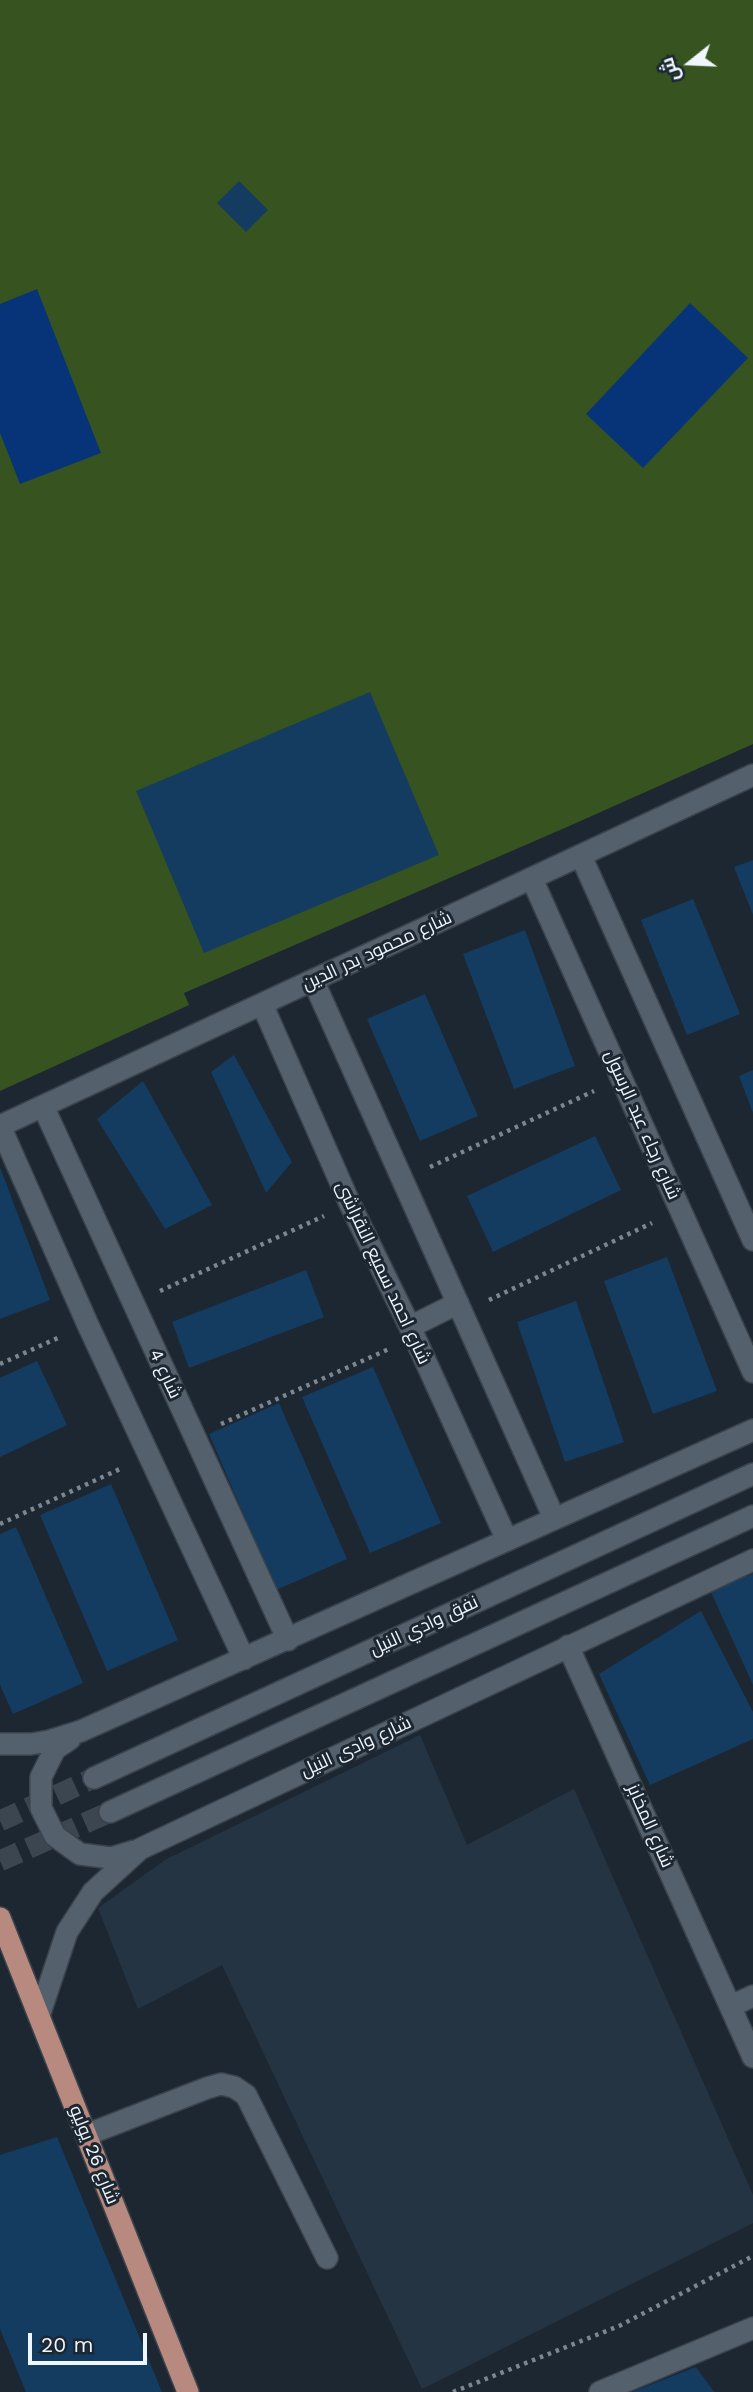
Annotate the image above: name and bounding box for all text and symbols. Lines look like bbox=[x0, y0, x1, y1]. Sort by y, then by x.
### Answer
north arrow bbox=[655, 28, 725, 98]
text: ش bbox=[655, 54, 684, 85]
street label: شارع محمود بدر الدين bbox=[299, 907, 455, 995]
street label: شارع رجاء عبد الرسول bbox=[599, 1047, 685, 1203]
street label: شارع احمد سميع النقراشى bbox=[331, 1178, 435, 1368]
street label: شارع 4 bbox=[144, 1346, 186, 1402]
street label: نفق وادي النيل bbox=[366, 1591, 482, 1661]
street label: شارع وادى النيل bbox=[297, 1712, 415, 1782]
street label: شارع المخابز bbox=[622, 1781, 678, 1871]
street label: شارع 26 يوليو bbox=[64, 2103, 124, 2207]
scale bar bbox=[32, 2318, 150, 2362]
text: 20 m bbox=[41, 2332, 93, 2357]

